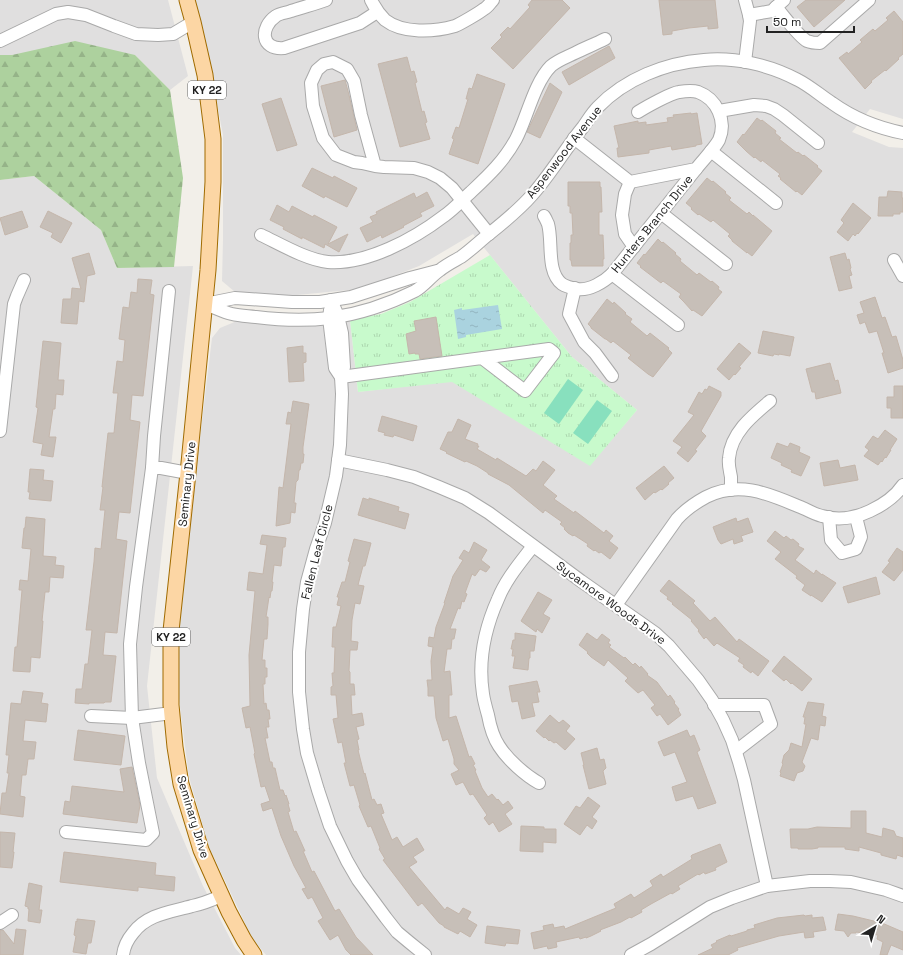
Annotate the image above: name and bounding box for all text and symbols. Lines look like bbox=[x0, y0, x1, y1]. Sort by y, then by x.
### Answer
scale bar bbox=[767, 8, 854, 34]
text: 50 m bbox=[773, 14, 801, 30]
road number: KY 22 bbox=[188, 81, 226, 99]
street label: Aspenwood Avenue bbox=[523, 102, 605, 202]
street label: Hunters Branch Drive bbox=[608, 172, 696, 276]
street label: Seminary Drive bbox=[175, 441, 199, 527]
street label: Fallen Leaf Circle bbox=[297, 503, 337, 601]
street label: Sycamore Woods Drive bbox=[553, 558, 669, 648]
road number: KY 22 bbox=[152, 628, 190, 646]
street label: Seminary Drive bbox=[173, 774, 213, 860]
north arrow bbox=[855, 907, 895, 947]
text: N bbox=[874, 911, 888, 927]

